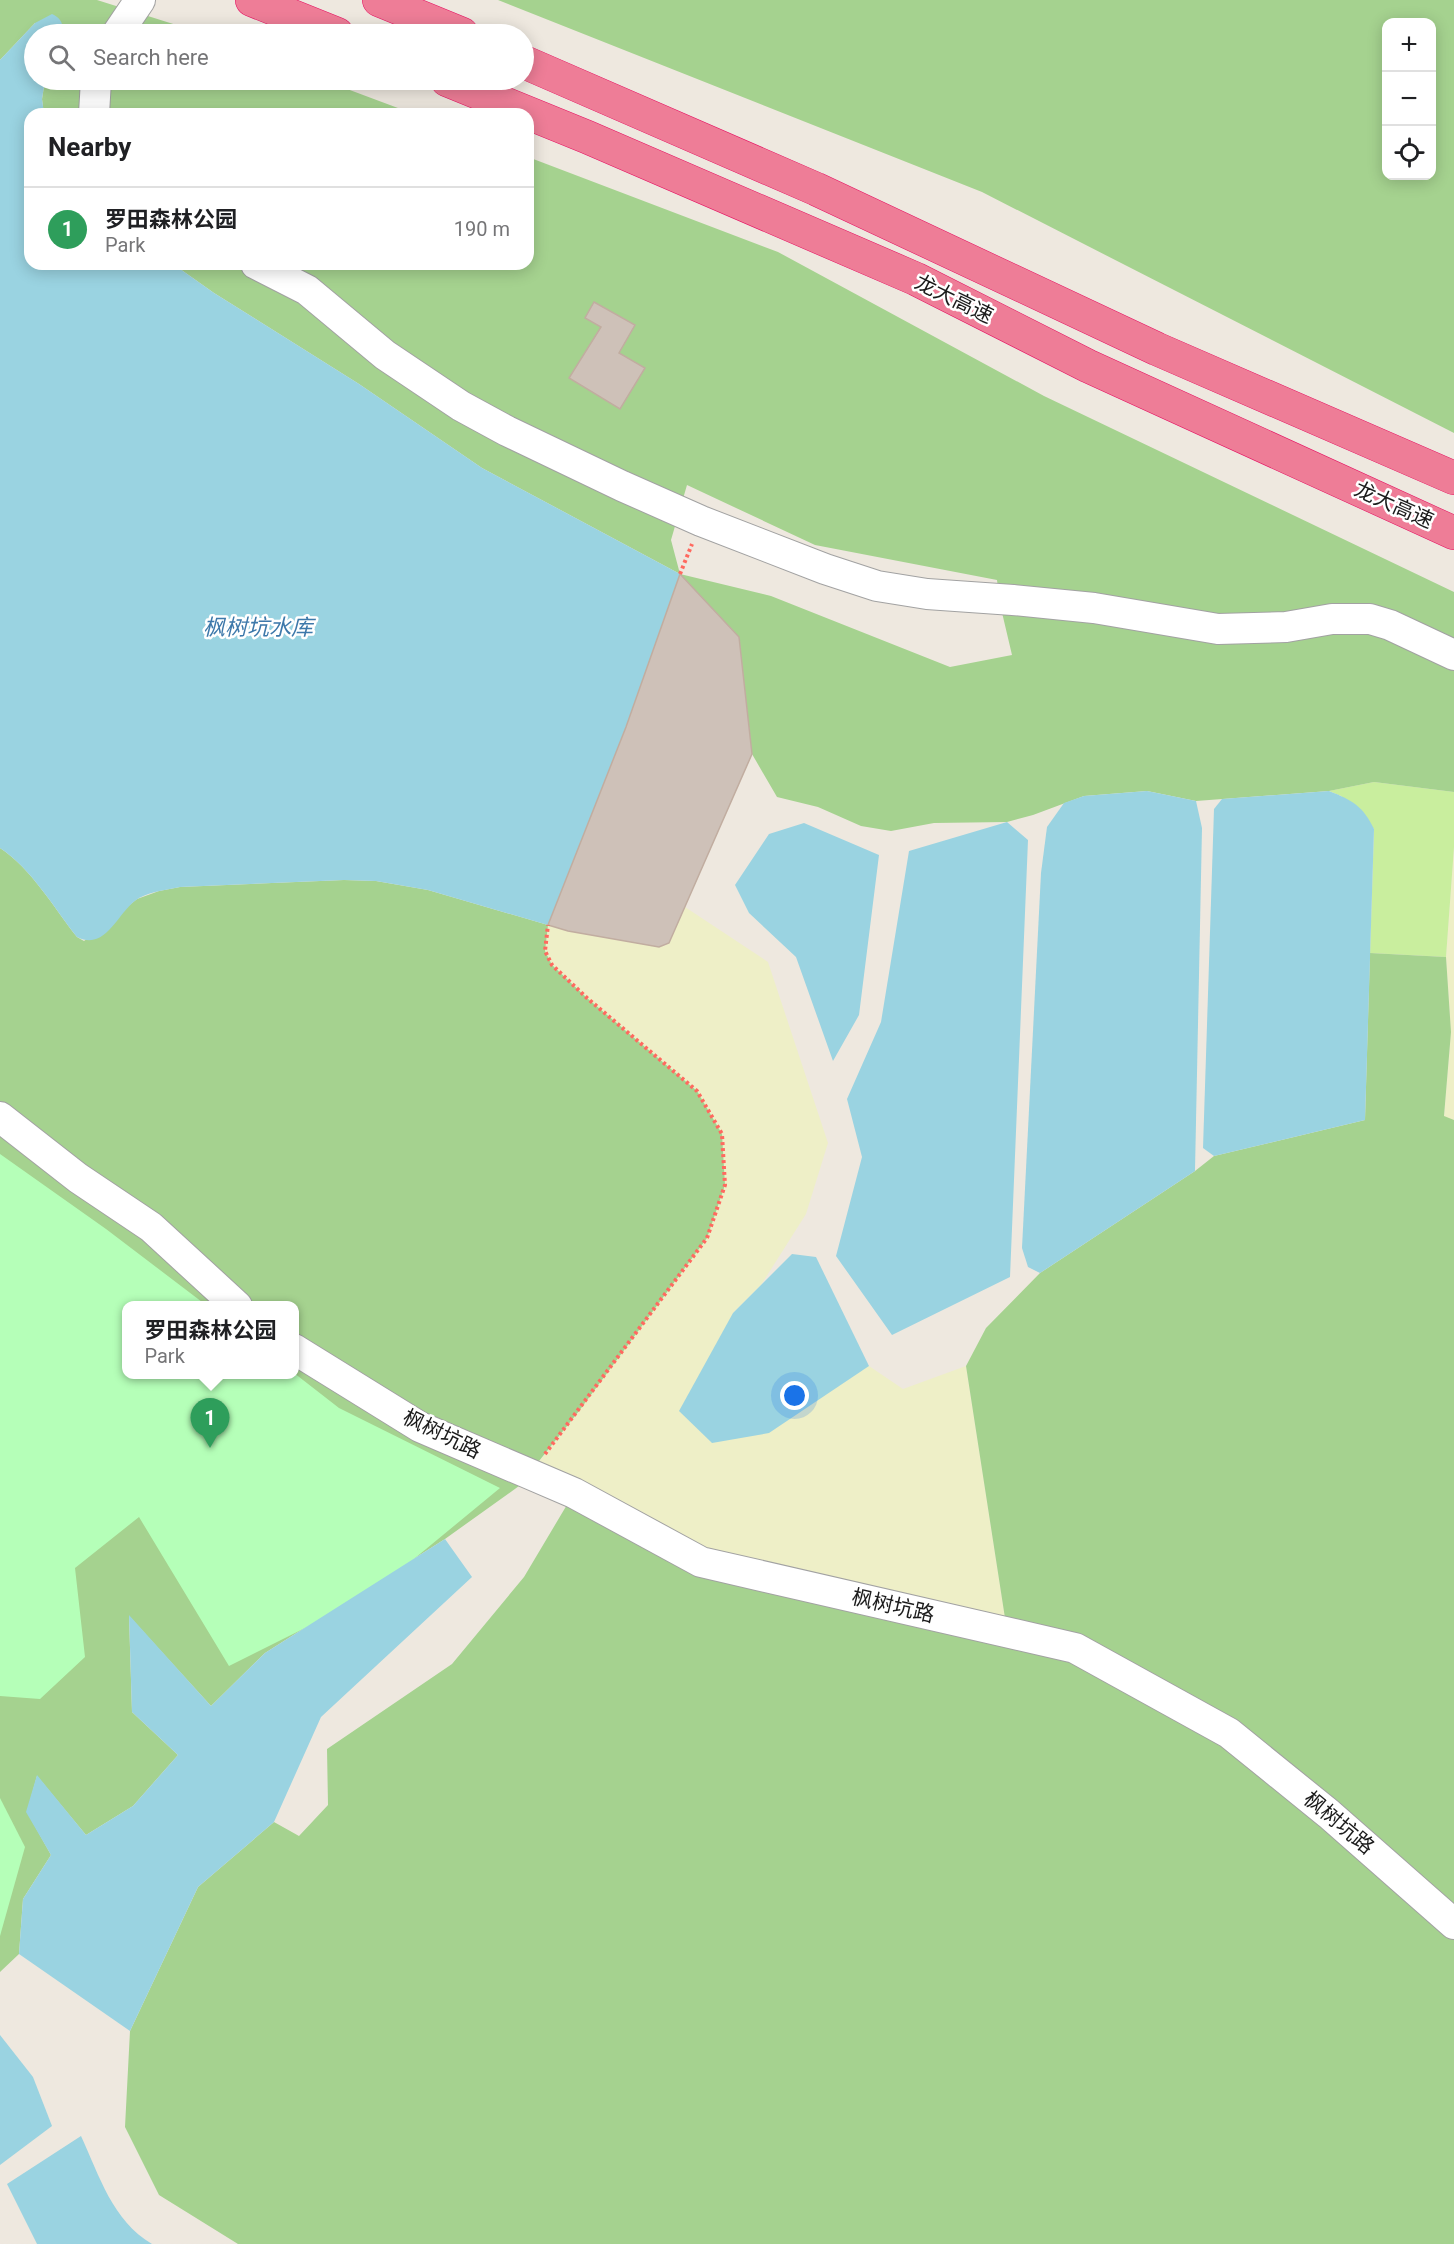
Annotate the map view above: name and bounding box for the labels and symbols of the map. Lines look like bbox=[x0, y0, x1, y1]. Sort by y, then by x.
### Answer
street label: 龙大高速 bbox=[911, 270, 997, 328]
street label: 龙大高速 bbox=[1351, 477, 1437, 533]
water label: 枫树坑水库 bbox=[203, 615, 317, 640]
your location bbox=[780, 1381, 809, 1410]
pin: 1 bbox=[190, 1398, 230, 1448]
street label: 枫树坑路 bbox=[399, 1405, 485, 1463]
street label: 枫树坑路 bbox=[849, 1585, 937, 1627]
street label: 枫树坑路 bbox=[1299, 1787, 1379, 1859]

